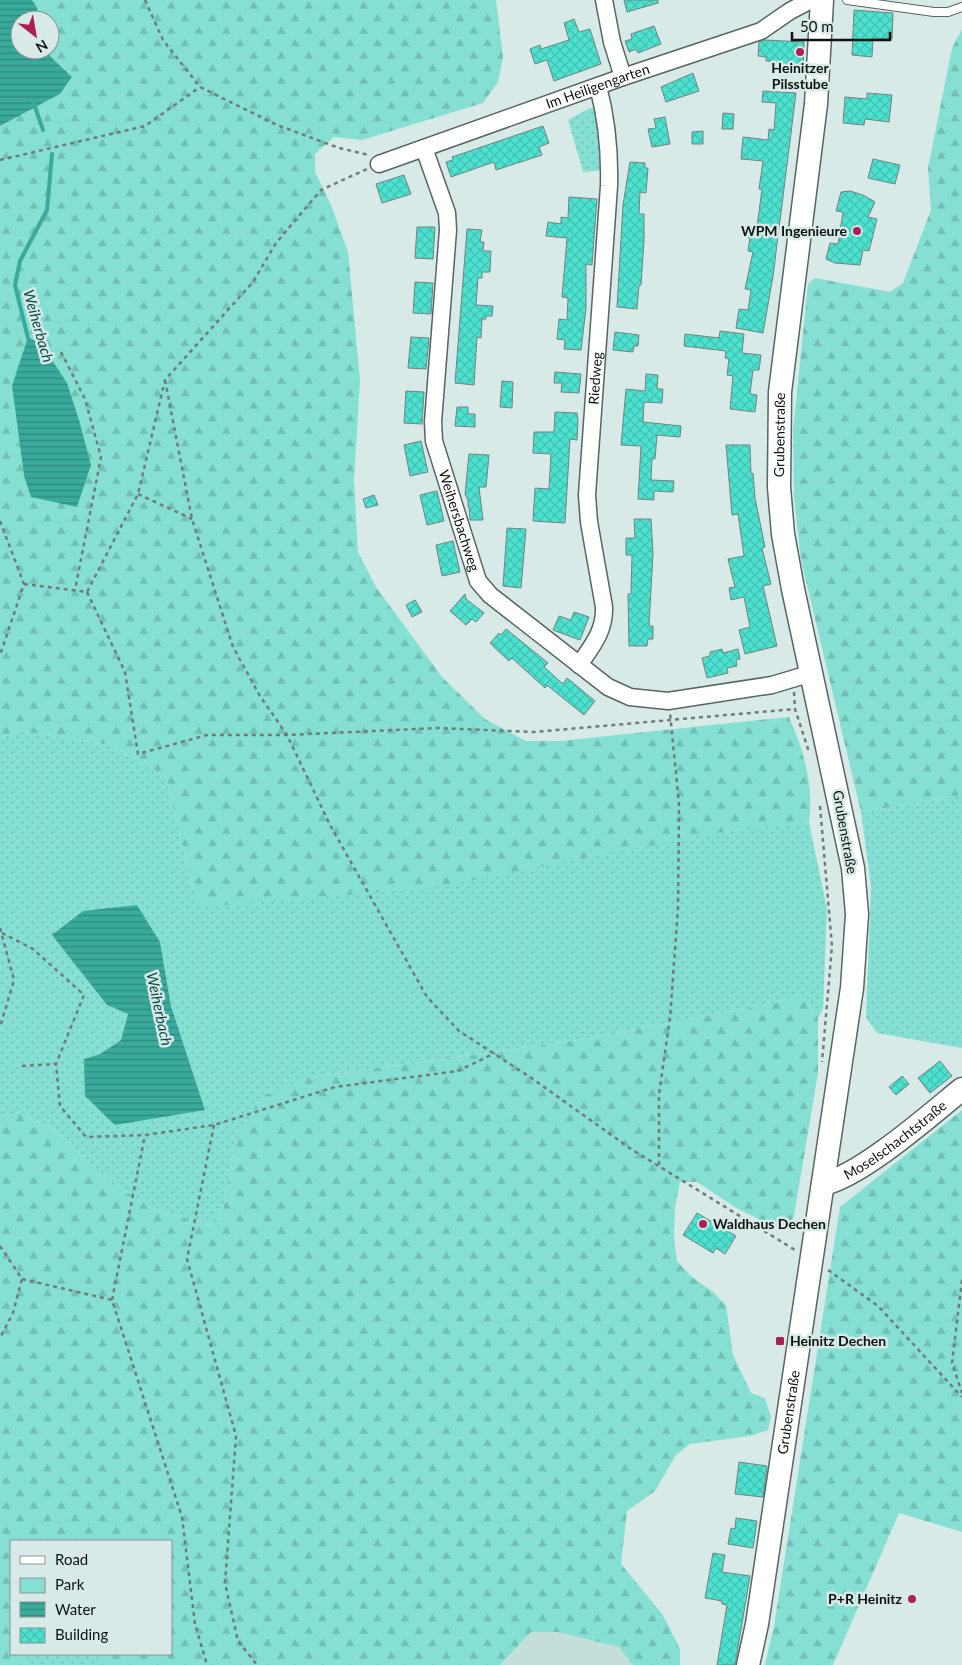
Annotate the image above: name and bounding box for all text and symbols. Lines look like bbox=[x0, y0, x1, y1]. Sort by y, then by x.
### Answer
north arrow bbox=[10, 10, 60, 60]
scale bar bbox=[792, 10, 890, 42]
text: 50 m bbox=[800, 17, 834, 35]
text: N bbox=[33, 37, 51, 57]
marker: Heinitzer Pilsstube bbox=[794, 46, 806, 58]
place label: Heinitzer Pilsstube bbox=[771, 59, 829, 92]
street label: Im Heiligengarten bbox=[543, 60, 652, 112]
place label: WPM Ingenieure bbox=[741, 222, 848, 239]
marker: WPM Ingenieure bbox=[851, 225, 863, 237]
water label: Weiherbach bbox=[20, 287, 58, 364]
street label: Riedweg bbox=[584, 351, 605, 405]
street label: Grubenstraße bbox=[770, 392, 788, 477]
street label: Weihersbachweg bbox=[436, 467, 483, 573]
street label: Grubenstraße bbox=[830, 789, 861, 875]
water label: Weiherbach bbox=[143, 970, 177, 1047]
street label: Moselschachtstraße bbox=[841, 1096, 950, 1183]
place label: Waldhaus Dechen bbox=[713, 1215, 826, 1232]
marker: Waldhaus Dechen bbox=[697, 1218, 709, 1230]
place label: Heinitz Dechen bbox=[790, 1332, 886, 1349]
marker: Heinitz Dechen bbox=[774, 1335, 786, 1347]
street label: Grubenstraße bbox=[773, 1369, 803, 1455]
legend bbox=[10, 1540, 172, 1655]
text: Road bbox=[55, 1550, 88, 1568]
text: Park bbox=[55, 1575, 85, 1593]
place label: P+R Heinitz bbox=[828, 1590, 903, 1607]
marker: P+R Heinitz bbox=[906, 1593, 918, 1605]
text: Water bbox=[55, 1600, 96, 1618]
text: Building bbox=[55, 1625, 108, 1643]

